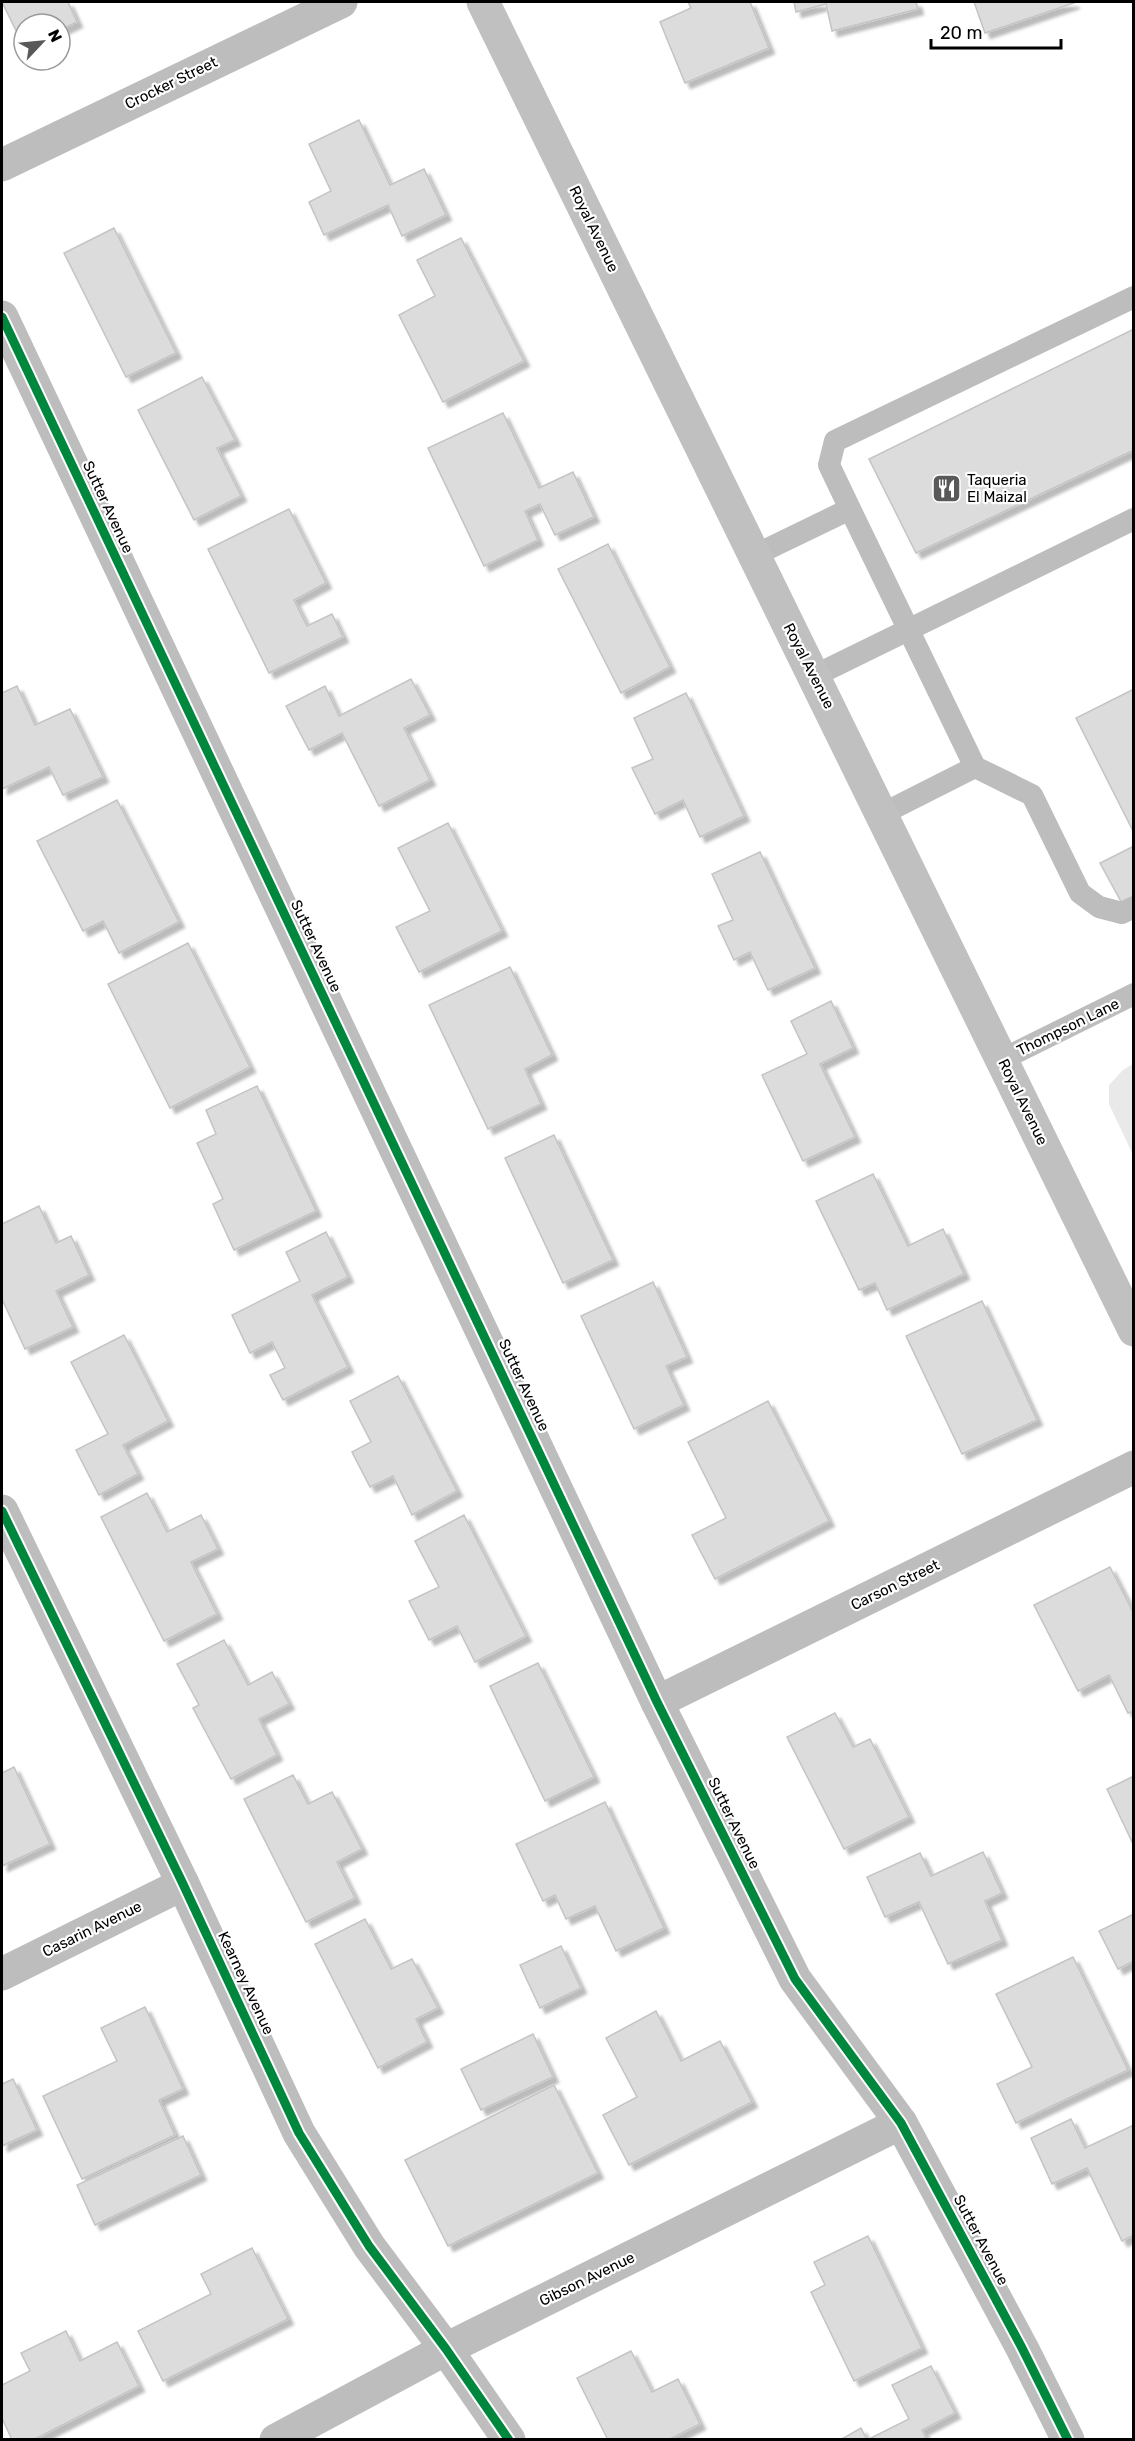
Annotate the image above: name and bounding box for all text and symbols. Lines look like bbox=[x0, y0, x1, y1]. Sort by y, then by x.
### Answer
north arrow bbox=[12, 12, 72, 72]
scale bar bbox=[931, 12, 1062, 50]
text: 20 m bbox=[940, 22, 982, 44]
text: N bbox=[44, 26, 66, 45]
street label: Crocker Street bbox=[122, 53, 220, 113]
street label: Royal Avenue bbox=[565, 183, 623, 275]
street label: Sutter Avenue bbox=[79, 458, 137, 556]
place label: Taqueria El Maizal bbox=[967, 471, 1027, 506]
restaurant icon: Taqueria El Maizal bbox=[930, 473, 962, 505]
street label: Royal Avenue bbox=[780, 620, 838, 712]
street label: Sutter Avenue bbox=[287, 897, 345, 995]
street label: Thompson Lane bbox=[1014, 994, 1122, 1060]
street label: Royal Avenue bbox=[994, 1056, 1052, 1148]
street label: Sutter Avenue bbox=[495, 1336, 553, 1434]
street label: Carson Street bbox=[848, 1556, 942, 1614]
street label: Sutter Avenue bbox=[704, 1774, 764, 1872]
street label: Casarin Avenue bbox=[39, 1897, 145, 1961]
street label: Kearney Avenue bbox=[214, 1929, 278, 2037]
street label: Sutter Avenue bbox=[950, 2192, 1012, 2288]
street label: Gibson Avenue bbox=[536, 2248, 638, 2310]

